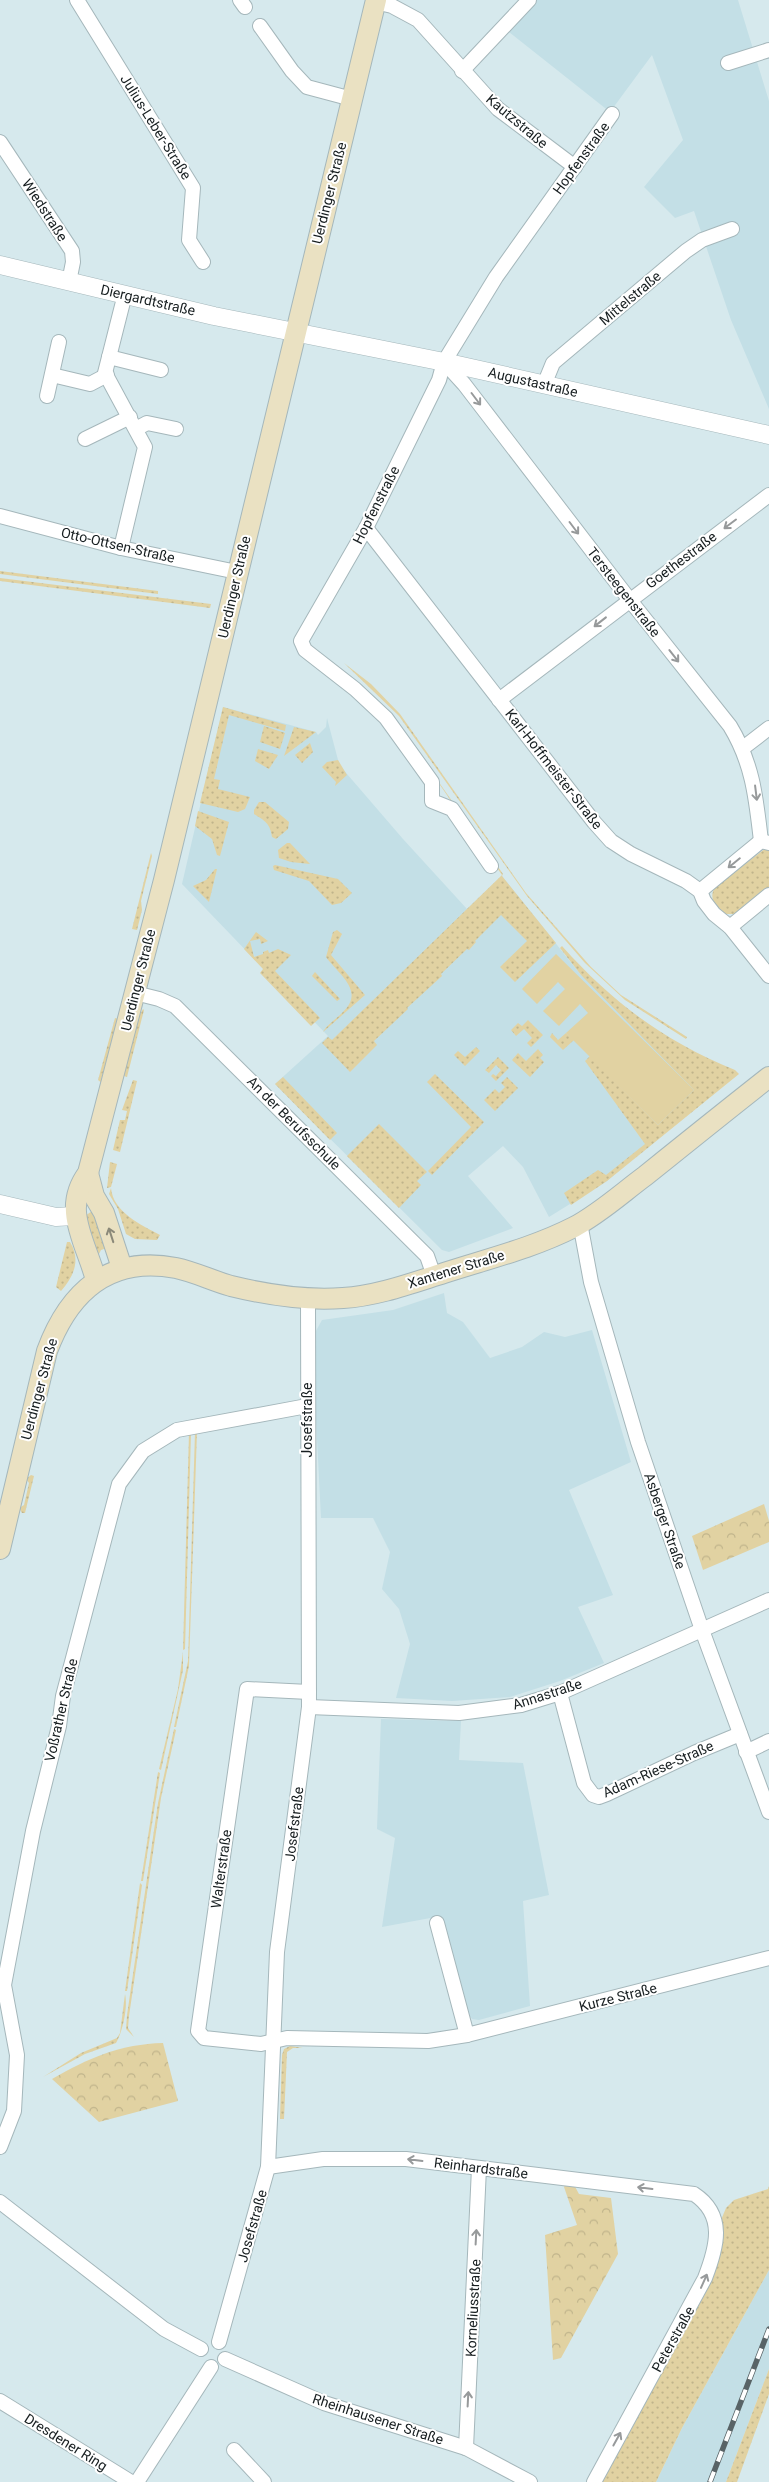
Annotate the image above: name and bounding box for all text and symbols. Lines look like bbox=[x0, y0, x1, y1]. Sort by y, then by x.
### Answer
street label: Julius-Leber-Straße bbox=[117, 72, 195, 182]
street label: Kautzstraße bbox=[483, 91, 551, 151]
street label: Hopfenstraße bbox=[549, 119, 613, 197]
street label: Uerdinger Straße bbox=[309, 140, 349, 246]
street label: Wiedstraße bbox=[19, 176, 71, 244]
street label: Mittelstraße bbox=[596, 268, 664, 328]
street label: Diergardtstraße bbox=[99, 281, 197, 319]
street label: Augustastraße bbox=[487, 364, 579, 400]
one-way arrow bbox=[470, 392, 481, 405]
street label: Hopfenstraße bbox=[349, 463, 403, 547]
one-way arrow bbox=[723, 519, 737, 529]
one-way arrow bbox=[569, 521, 580, 534]
street label: Otto-Ottsen-Straße bbox=[60, 524, 176, 566]
street label: Goethestraße bbox=[643, 528, 719, 592]
street label: Uerdinger Straße bbox=[214, 534, 254, 640]
street label: Tersteegenstraße bbox=[584, 544, 664, 640]
one-way arrow bbox=[593, 617, 607, 627]
one-way arrow bbox=[669, 649, 680, 662]
street label: Karl-Hoffmeister-Straße bbox=[502, 706, 606, 832]
one-way arrow bbox=[751, 785, 761, 801]
one-way arrow bbox=[728, 858, 741, 869]
street label: Uerdinger Straße bbox=[118, 927, 158, 1033]
street label: An der Berufsschule bbox=[244, 1073, 344, 1173]
one-way arrow bbox=[106, 1228, 115, 1243]
street label: Xantener Straße bbox=[406, 1247, 506, 1291]
street label: Uerdinger Straße bbox=[18, 1337, 60, 1441]
street label: Josefstraße bbox=[299, 1383, 315, 1457]
street label: Asberger Straße bbox=[641, 1471, 689, 1571]
street label: Voßrather Straße bbox=[41, 1657, 81, 1763]
street label: Annastraße bbox=[510, 1675, 584, 1713]
street label: Adam-Riese-Straße bbox=[600, 1737, 716, 1801]
street label: Josefstraße bbox=[281, 1786, 307, 1862]
street label: Walterstraße bbox=[208, 1828, 234, 1910]
street label: Kurze Straße bbox=[577, 1980, 659, 2014]
street label: Reinhardstraße bbox=[433, 2154, 529, 2182]
one-way arrow bbox=[407, 2155, 423, 2165]
one-way arrow bbox=[638, 2183, 654, 2193]
street label: Josefstraße bbox=[234, 2188, 270, 2264]
one-way arrow bbox=[471, 2229, 481, 2245]
street label: Korneliusstraße bbox=[462, 2259, 484, 2357]
one-way arrow bbox=[699, 2274, 709, 2289]
street label: Peterstraße bbox=[648, 2303, 698, 2375]
street label: Rheinhausener Straße bbox=[311, 2390, 445, 2448]
one-way arrow bbox=[464, 2391, 473, 2407]
street label: Dresdener Ring bbox=[22, 2410, 110, 2474]
one-way arrow bbox=[612, 2432, 622, 2447]

